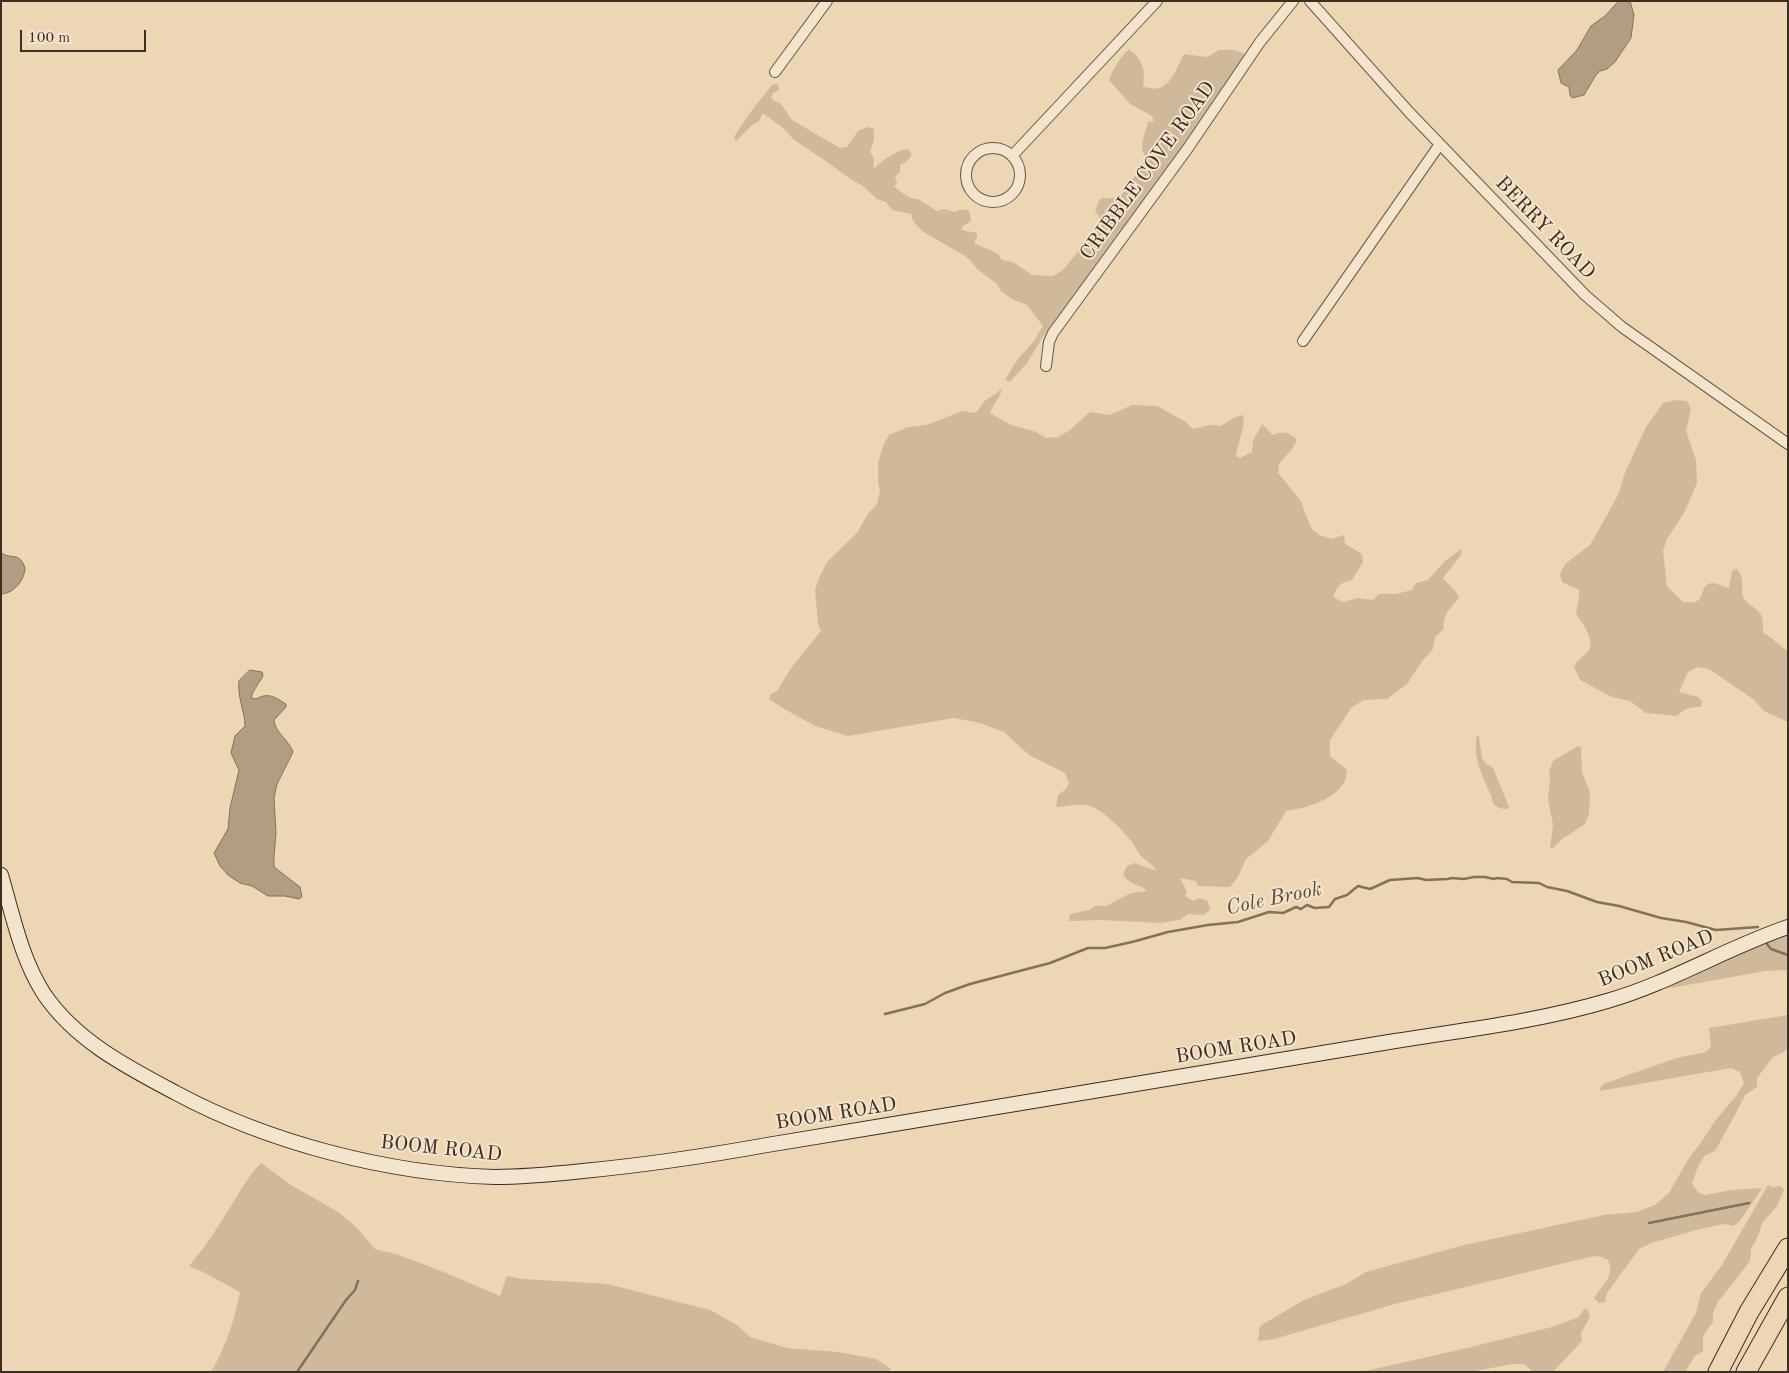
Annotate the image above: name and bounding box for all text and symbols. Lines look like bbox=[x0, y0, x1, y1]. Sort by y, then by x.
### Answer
scale bar bbox=[22, 20, 149, 52]
text: 100 m bbox=[28, 31, 70, 46]
street label: CRIBBLE COVE ROAD bbox=[1075, 77, 1221, 265]
street label: BERRY ROAD bbox=[1490, 172, 1600, 284]
water label: Cole Brook bbox=[1224, 877, 1324, 921]
street label: BOOM ROAD bbox=[1595, 925, 1717, 993]
street label: BOOM ROAD bbox=[1174, 1027, 1298, 1069]
street label: BOOM ROAD bbox=[774, 1093, 898, 1135]
street label: BOOM ROAD bbox=[379, 1131, 503, 1167]

